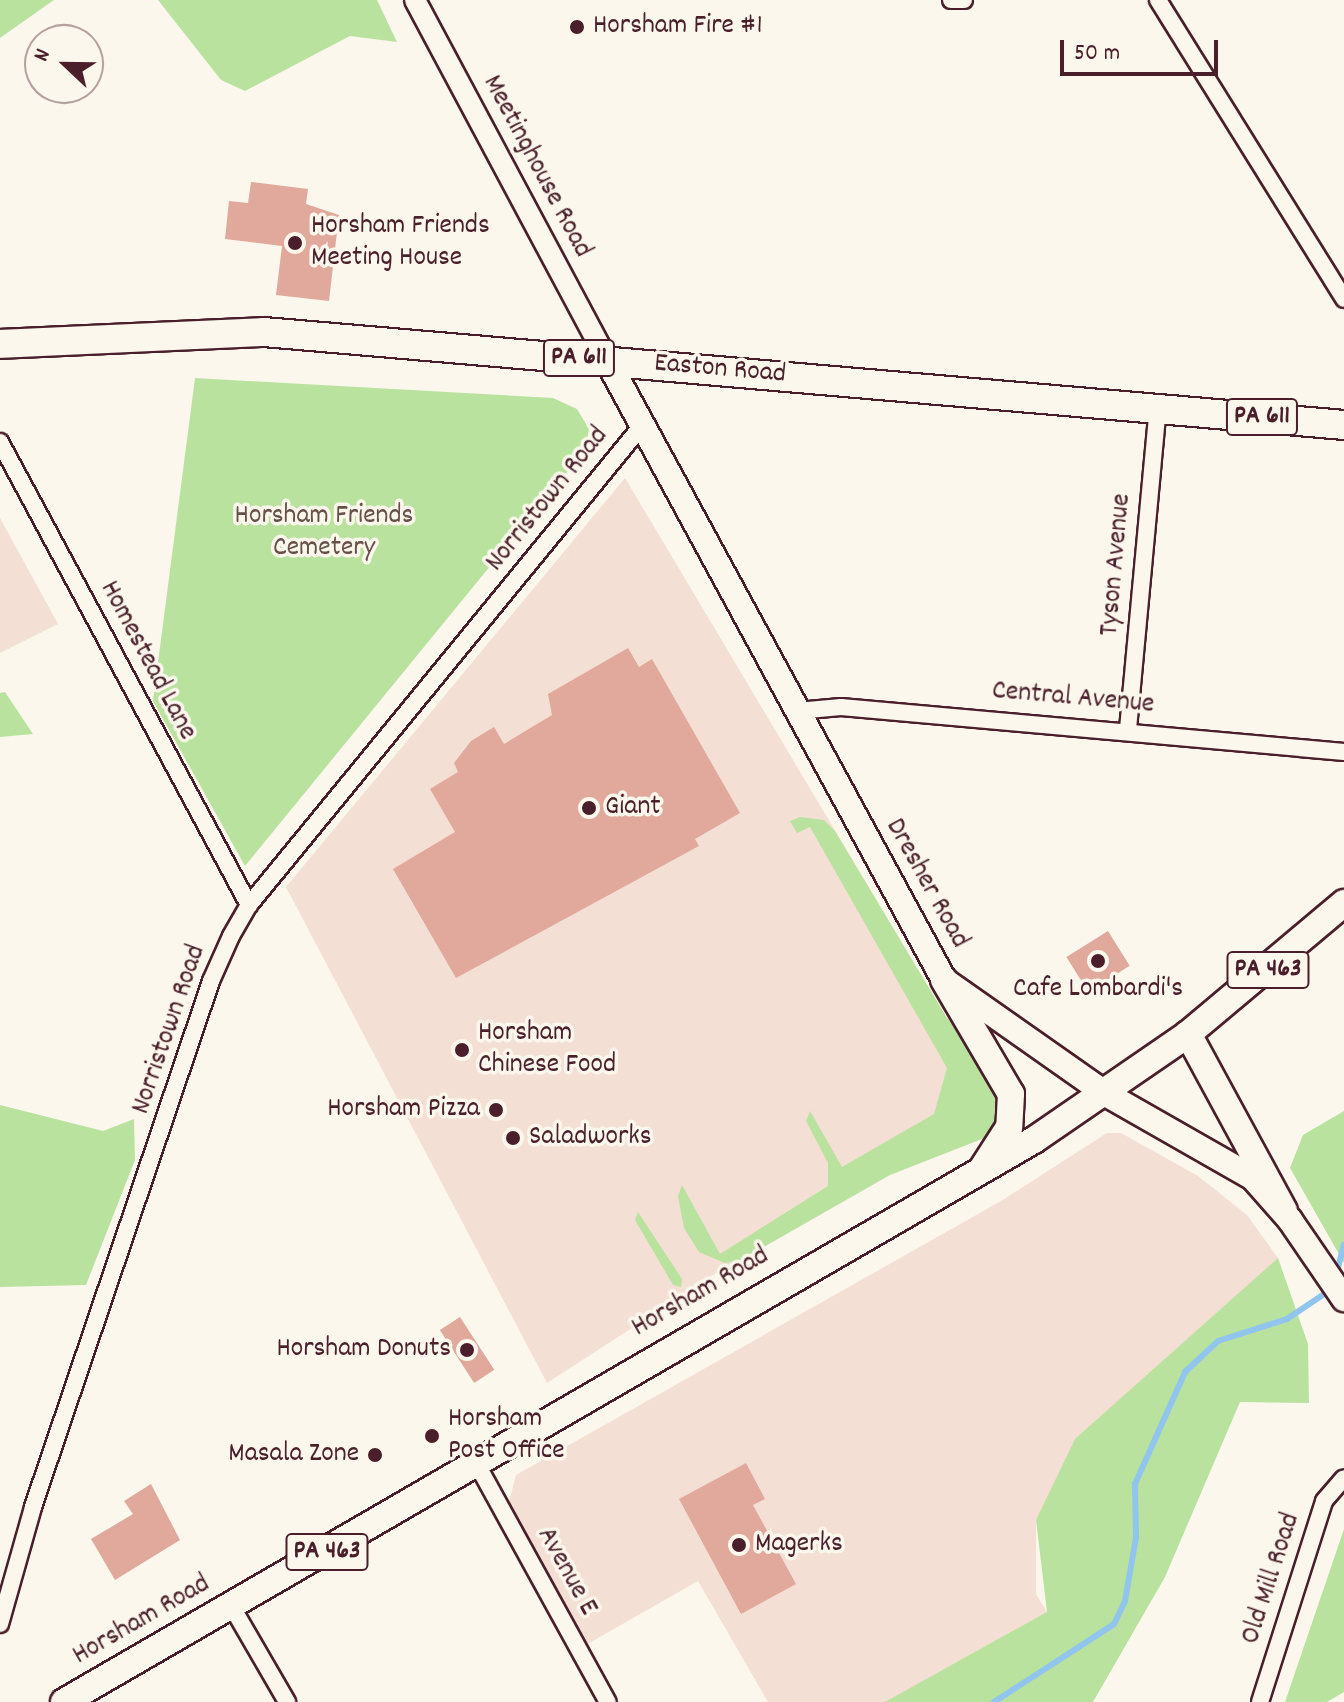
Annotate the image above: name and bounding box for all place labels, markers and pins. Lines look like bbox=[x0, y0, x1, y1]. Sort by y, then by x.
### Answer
place label: Horsham Fire #1 bbox=[593, 10, 763, 44]
marker: Horsham Fire #1 bbox=[568, 18, 586, 36]
place label: Horsham Friends Meeting House bbox=[311, 210, 490, 276]
marker: Horsham Friends Meeting House bbox=[286, 234, 304, 252]
place label: Giant bbox=[605, 791, 661, 825]
marker: Giant bbox=[580, 799, 598, 817]
marker: Cafe Lombardi's bbox=[1089, 952, 1107, 970]
place label: Cafe Lombardi's bbox=[1013, 973, 1183, 1007]
place label: Horsham Chinese Food bbox=[478, 1017, 616, 1083]
marker: Horsham Chinese Food bbox=[453, 1041, 471, 1059]
place label: Horsham Pizza bbox=[327, 1093, 480, 1127]
marker: Horsham Pizza bbox=[487, 1101, 505, 1119]
place label: Saladworks bbox=[529, 1121, 652, 1155]
marker: Saladworks bbox=[504, 1129, 522, 1147]
place label: Horsham Donuts bbox=[276, 1333, 451, 1367]
marker: Horsham Donuts bbox=[458, 1341, 476, 1359]
place label: Horsham Post Office bbox=[448, 1403, 565, 1469]
marker: Horsham Post Office bbox=[423, 1427, 441, 1445]
place label: Masala Zone bbox=[228, 1438, 359, 1472]
marker: Masala Zone bbox=[366, 1446, 384, 1464]
place label: Magerks bbox=[755, 1528, 843, 1562]
marker: Magerks bbox=[730, 1536, 748, 1554]

